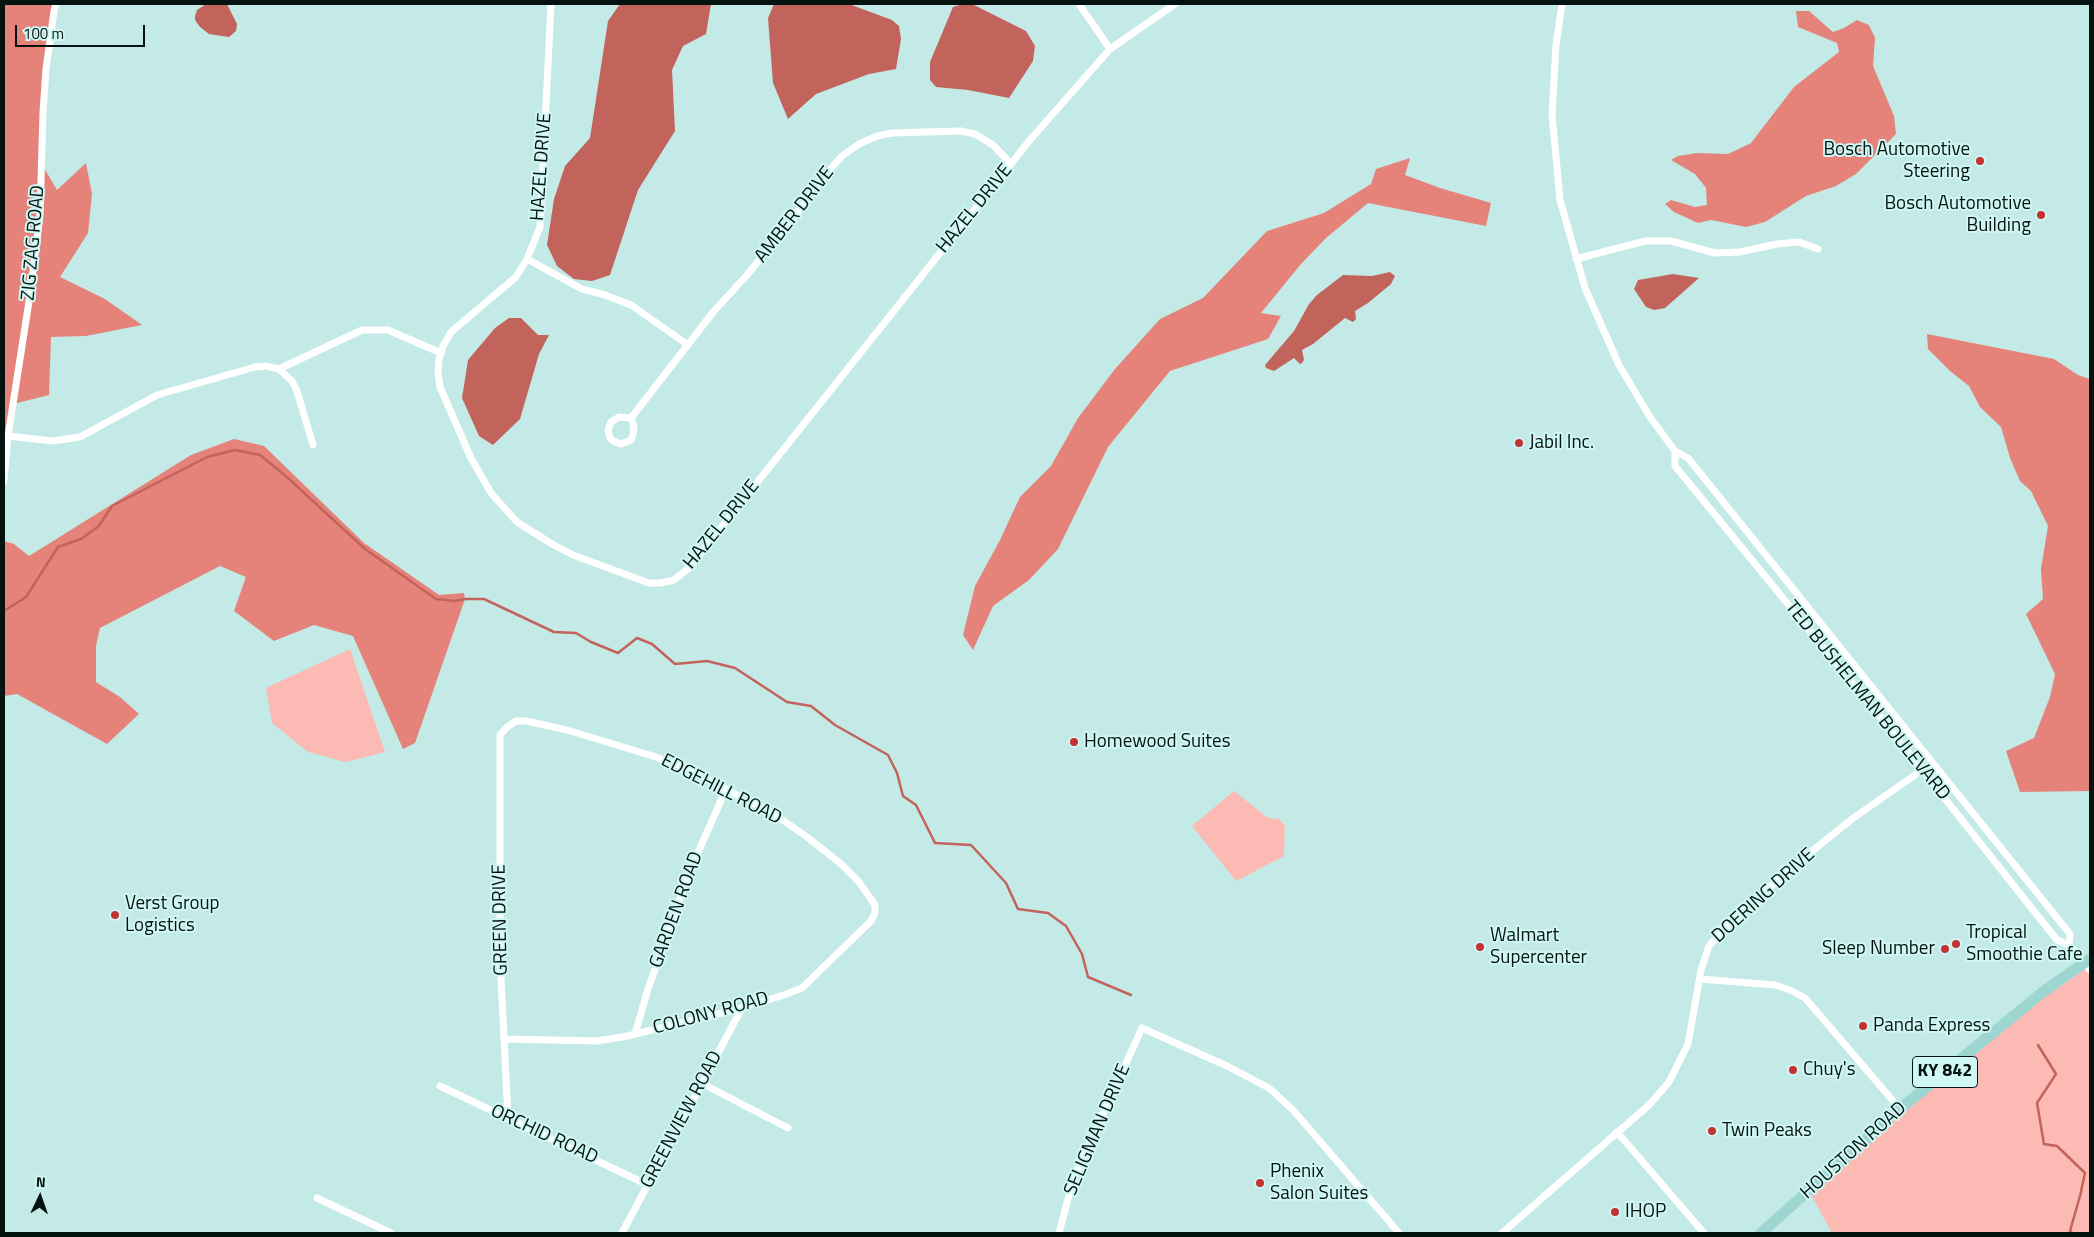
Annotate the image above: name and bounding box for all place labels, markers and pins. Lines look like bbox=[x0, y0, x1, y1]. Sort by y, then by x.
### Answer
place label: Bosch Automotive Steering bbox=[1823, 139, 1970, 183]
marker: Bosch Automotive Steering bbox=[1974, 155, 1986, 167]
place label: Bosch Automotive Building bbox=[1884, 193, 2031, 237]
marker: Bosch Automotive Building bbox=[2035, 209, 2047, 221]
place label: Jabil Inc. bbox=[1529, 432, 1594, 454]
marker: Jabil Inc. bbox=[1513, 437, 1525, 449]
place label: Homewood Suites bbox=[1084, 731, 1230, 753]
marker: Homewood Suites bbox=[1068, 736, 1080, 748]
place label: Verst Group Logistics bbox=[125, 893, 220, 937]
marker: Verst Group Logistics bbox=[109, 909, 121, 921]
place label: Tropical Smoothie Cafe bbox=[1966, 922, 2083, 966]
place label: Walmart Supercenter bbox=[1490, 925, 1587, 969]
place label: Sleep Number bbox=[1822, 938, 1935, 960]
marker: Tropical Smoothie Cafe bbox=[1950, 938, 1962, 950]
marker: Walmart Supercenter bbox=[1474, 941, 1486, 953]
marker: Sleep Number bbox=[1939, 943, 1951, 955]
place label: Panda Express bbox=[1873, 1015, 1990, 1037]
marker: Panda Express bbox=[1857, 1020, 1869, 1032]
place label: Chuy's bbox=[1803, 1059, 1855, 1081]
marker: Chuy's bbox=[1787, 1064, 1799, 1076]
place label: Twin Peaks bbox=[1722, 1120, 1812, 1142]
marker: Twin Peaks bbox=[1706, 1125, 1718, 1137]
place label: Phenix Salon Suites bbox=[1270, 1161, 1368, 1205]
marker: Phenix Salon Suites bbox=[1254, 1177, 1266, 1189]
place label: IHOP bbox=[1625, 1201, 1666, 1223]
marker: IHOP bbox=[1609, 1206, 1621, 1218]

